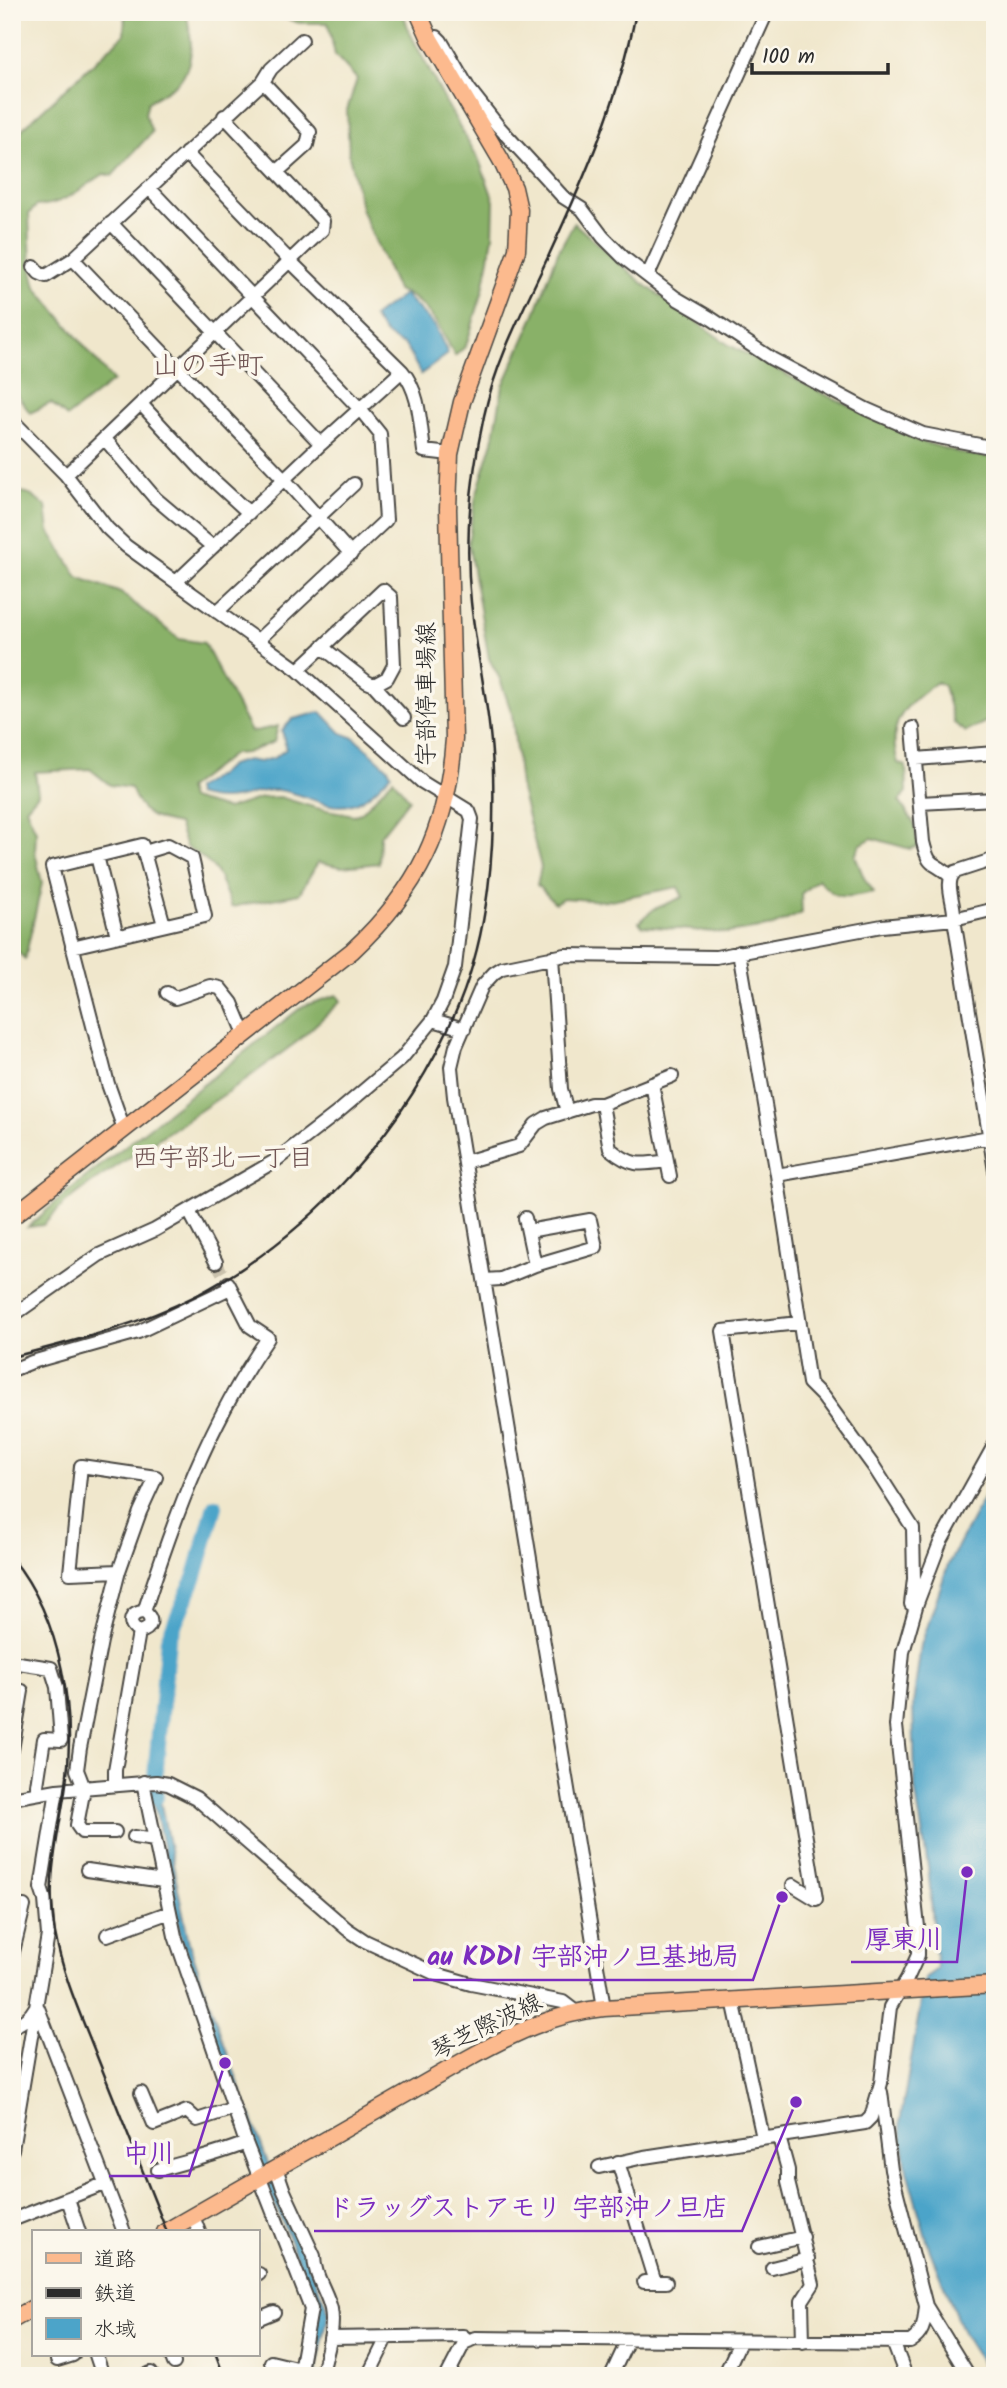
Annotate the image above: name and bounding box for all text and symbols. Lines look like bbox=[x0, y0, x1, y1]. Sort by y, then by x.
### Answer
scale bar bbox=[752, 32, 888, 76]
text: 100 m bbox=[762, 41, 815, 74]
district label: 山の手町 bbox=[152, 344, 264, 389]
street label: 宇部停車場線 bbox=[408, 622, 447, 766]
district label: 西宇部北一丁目 bbox=[132, 1138, 314, 1180]
callout: 厚東川 bbox=[851, 1915, 957, 1962]
text: 厚東川 bbox=[865, 1920, 943, 1962]
callout: au KDDI 宇部沖ノ旦基地局 bbox=[413, 1933, 753, 1980]
text: au KDDI 宇部沖ノ旦基地局 bbox=[427, 1937, 739, 1979]
street label: 琴芝際波線 bbox=[425, 1983, 549, 2071]
callout: 中川 bbox=[109, 2129, 189, 2176]
text: 中川 bbox=[123, 2134, 175, 2176]
callout: ドラッグストアモリ 宇部沖ノ旦店 bbox=[314, 2184, 742, 2231]
text: ドラッグストアモリ 宇部沖ノ旦店 bbox=[328, 2188, 728, 2230]
legend bbox=[32, 2230, 259, 2356]
text: 道路 bbox=[94, 2244, 136, 2277]
text: 鉄道 bbox=[94, 2278, 136, 2311]
text: 水域 bbox=[94, 2314, 136, 2347]

